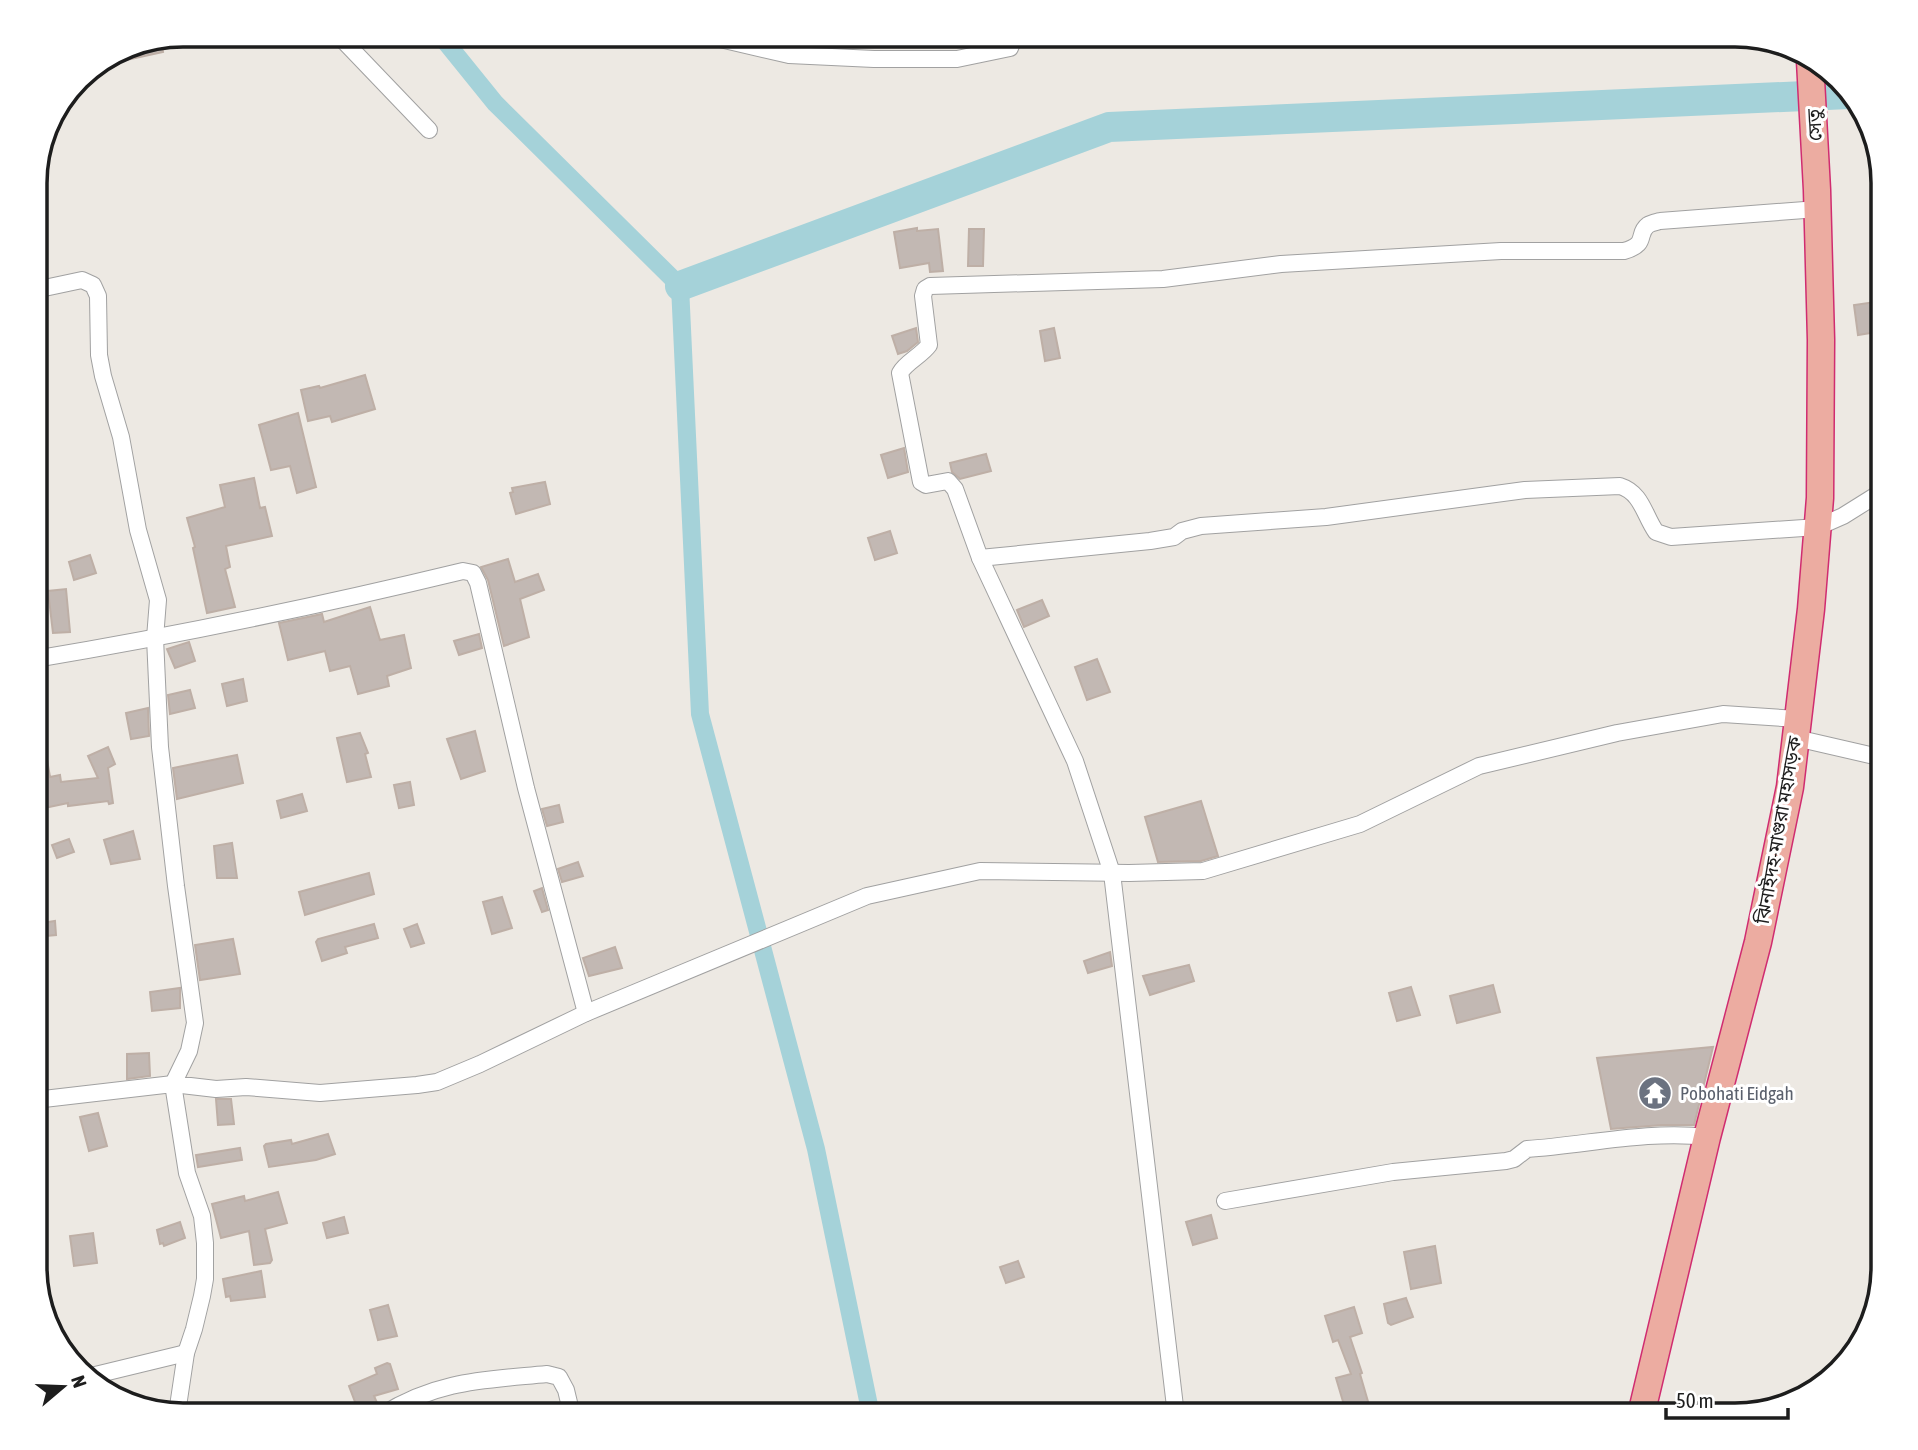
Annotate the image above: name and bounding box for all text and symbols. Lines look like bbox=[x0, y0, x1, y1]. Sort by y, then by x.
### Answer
street label: সেতু bbox=[1802, 108, 1827, 142]
street label: ঝিনাইদহ-মাগুরা মহাসড়ক bbox=[1751, 734, 1805, 926]
temple icon: Pobohati Eidgah bbox=[1636, 1074, 1674, 1112]
place label: Pobohati Eidgah bbox=[1680, 1082, 1794, 1104]
north arrow bbox=[28, 1352, 98, 1422]
text: N bbox=[67, 1373, 91, 1390]
scale bar bbox=[1666, 1376, 1788, 1420]
text: 50 m bbox=[1676, 1388, 1714, 1412]

